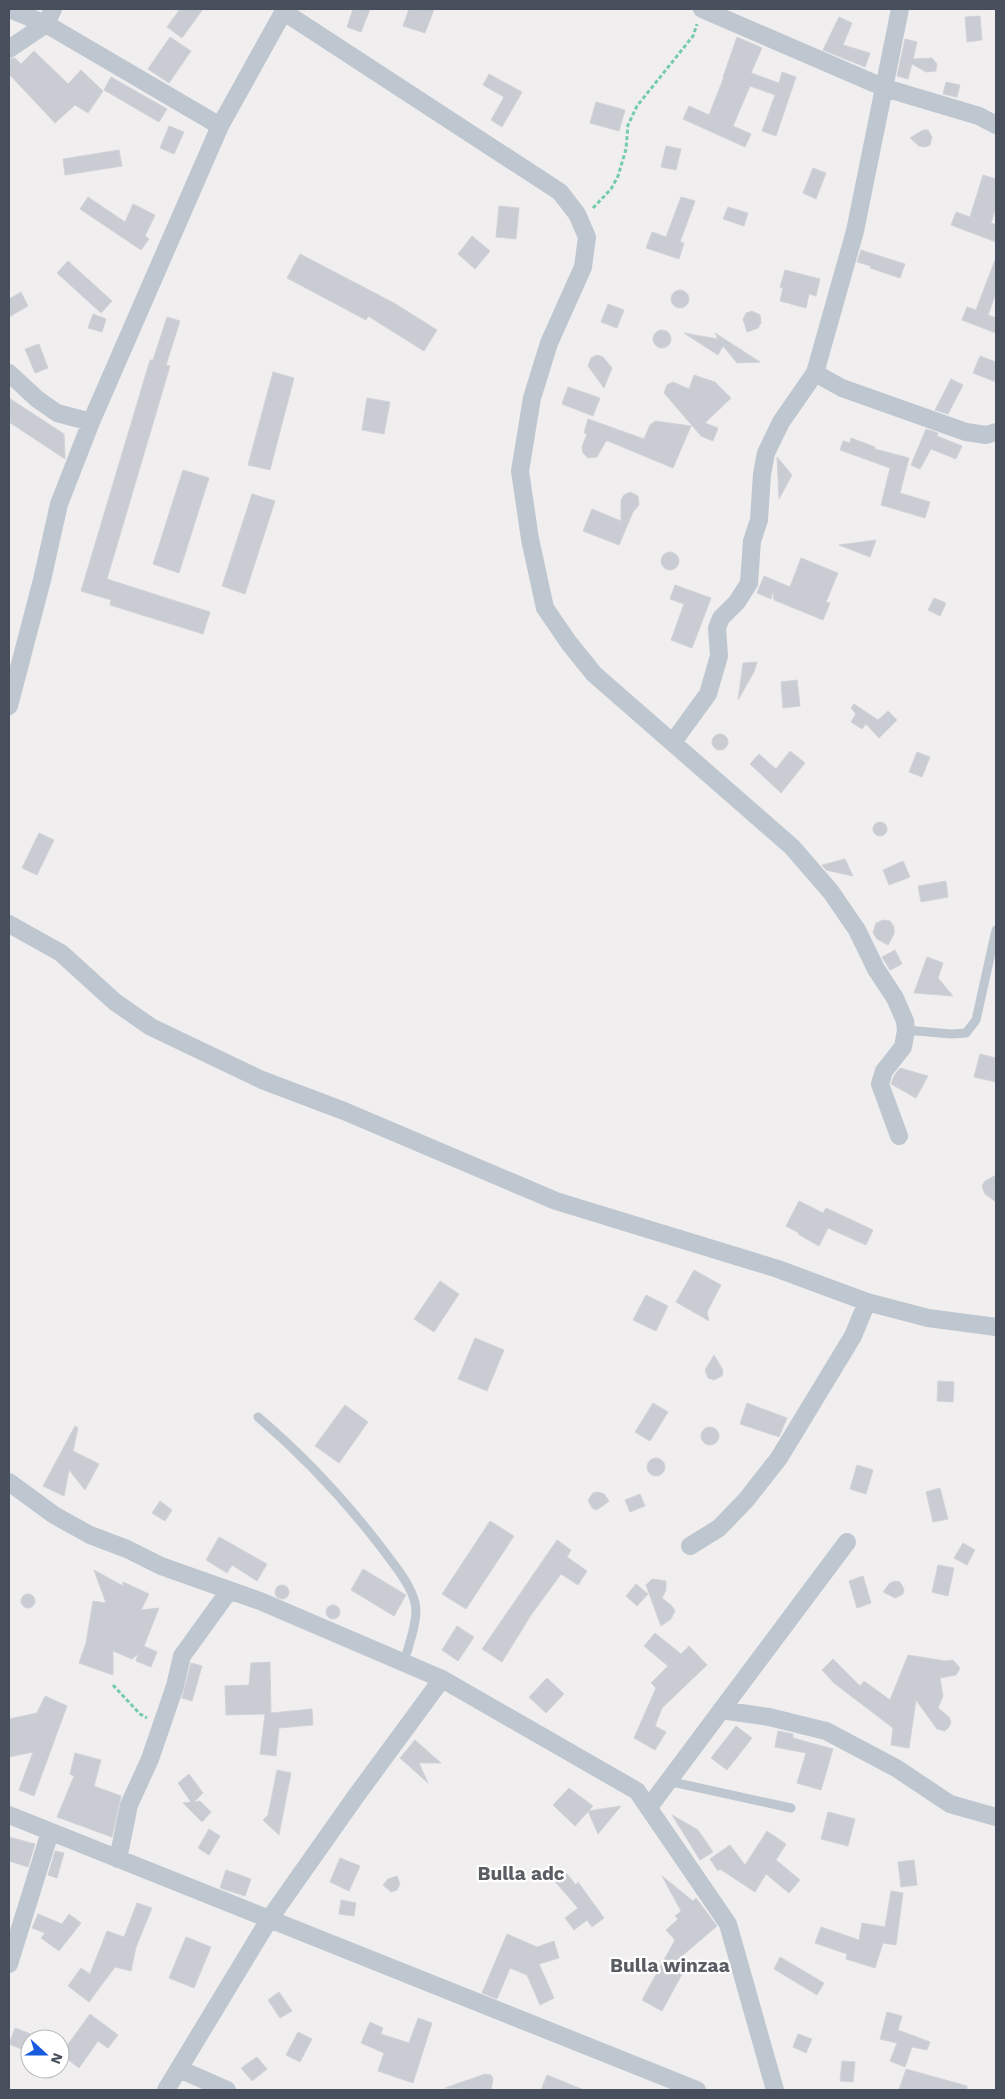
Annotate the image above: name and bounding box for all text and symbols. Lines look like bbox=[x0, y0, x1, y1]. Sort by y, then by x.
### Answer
district label: Bulla adc bbox=[477, 1862, 565, 1885]
district label: Bulla winzaa bbox=[610, 1954, 730, 1977]
north arrow bbox=[20, 2029, 70, 2079]
text: N bbox=[48, 2051, 66, 2066]

